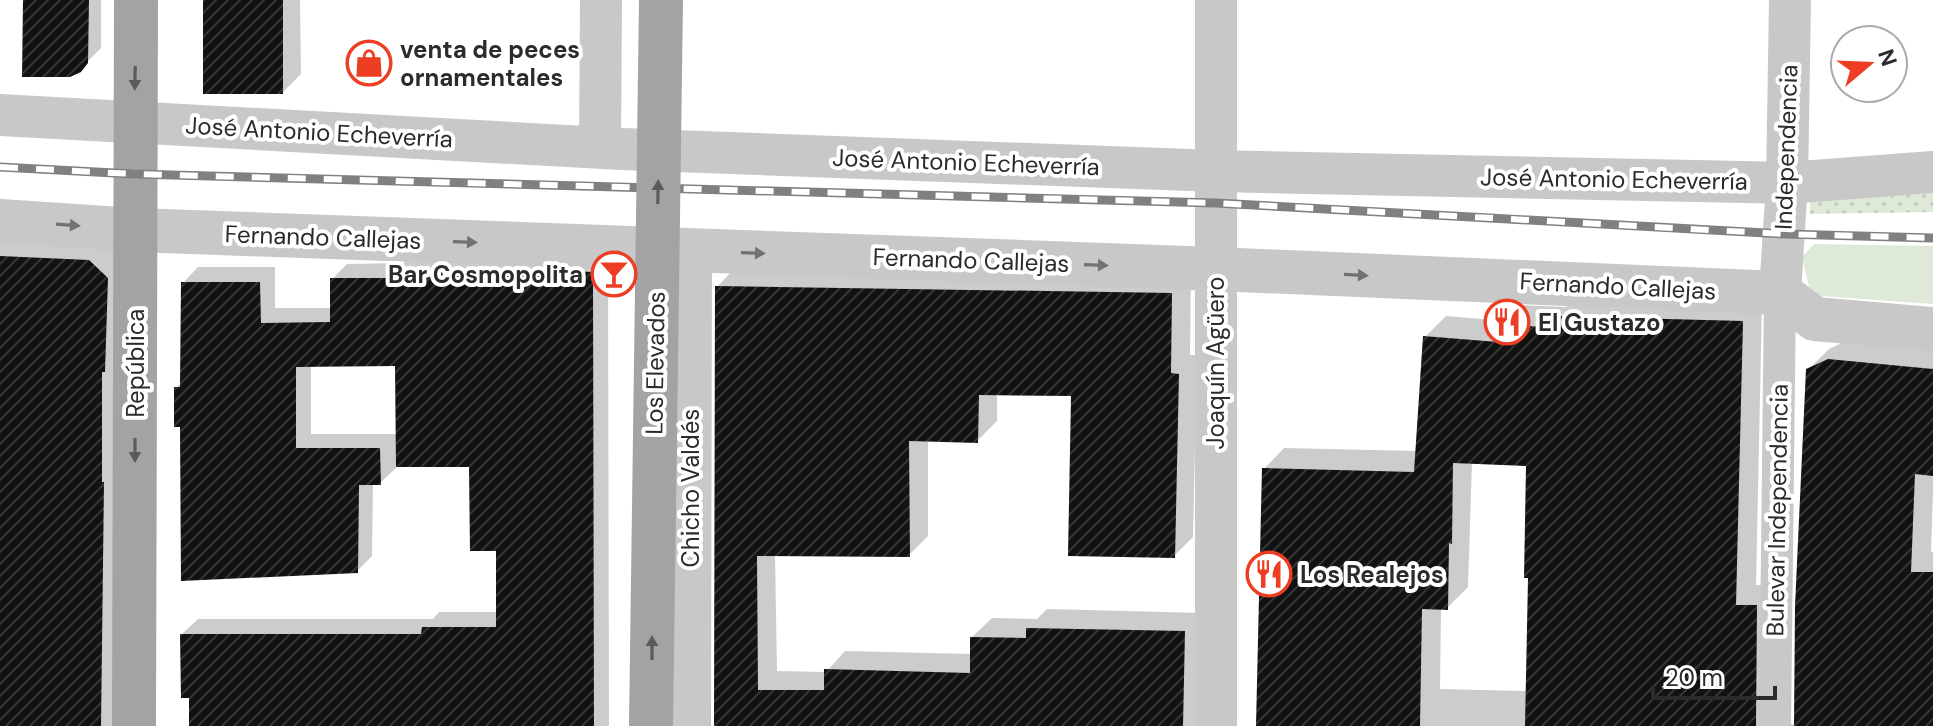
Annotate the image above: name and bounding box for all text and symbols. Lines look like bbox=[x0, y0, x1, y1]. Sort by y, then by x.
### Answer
north arrow bbox=[1829, 24, 1909, 104]
place label: venta de peces ornamentales bbox=[400, 34, 580, 93]
shop icon: venta de peces ornamentales bbox=[345, 39, 393, 87]
text: N bbox=[1871, 45, 1904, 70]
street label: Independencia bbox=[1768, 64, 1804, 230]
one-way arrow bbox=[129, 66, 141, 91]
street label: José Antonio Echeverría bbox=[185, 110, 453, 154]
street label: José Antonio Echeverría bbox=[832, 142, 1100, 182]
street label: José Antonio Echeverría bbox=[1480, 161, 1748, 197]
one-way arrow bbox=[652, 179, 664, 204]
street label: Fernando Callejas bbox=[224, 218, 422, 256]
one-way arrow bbox=[55, 219, 80, 232]
one-way arrow bbox=[453, 236, 478, 249]
street label: Fernando Callejas bbox=[872, 241, 1070, 279]
one-way arrow bbox=[741, 246, 766, 259]
bar icon: Bar Cosmopolita bbox=[590, 250, 638, 298]
one-way arrow bbox=[1084, 258, 1109, 271]
place label: Bar Cosmopolita bbox=[388, 259, 583, 290]
street label: Fernando Callejas bbox=[1519, 265, 1717, 307]
one-way arrow bbox=[1344, 268, 1369, 281]
street label: Joaquín Agüero bbox=[1200, 277, 1231, 450]
street label: Los Elevados bbox=[638, 291, 672, 435]
restaurant icon: El Gustazo bbox=[1483, 298, 1531, 346]
place label: El Gustazo bbox=[1538, 307, 1661, 338]
street label: República bbox=[120, 309, 151, 417]
street label: Bulevar Independencia bbox=[1759, 383, 1795, 637]
street label: Chicho Valdés bbox=[675, 409, 706, 567]
one-way arrow bbox=[129, 438, 141, 463]
restaurant icon: Los Realejos bbox=[1245, 550, 1293, 598]
place label: Los Realejos bbox=[1300, 559, 1444, 590]
one-way arrow bbox=[646, 635, 658, 660]
scale bar bbox=[1653, 650, 1775, 700]
text: 20 m bbox=[1665, 662, 1723, 693]

